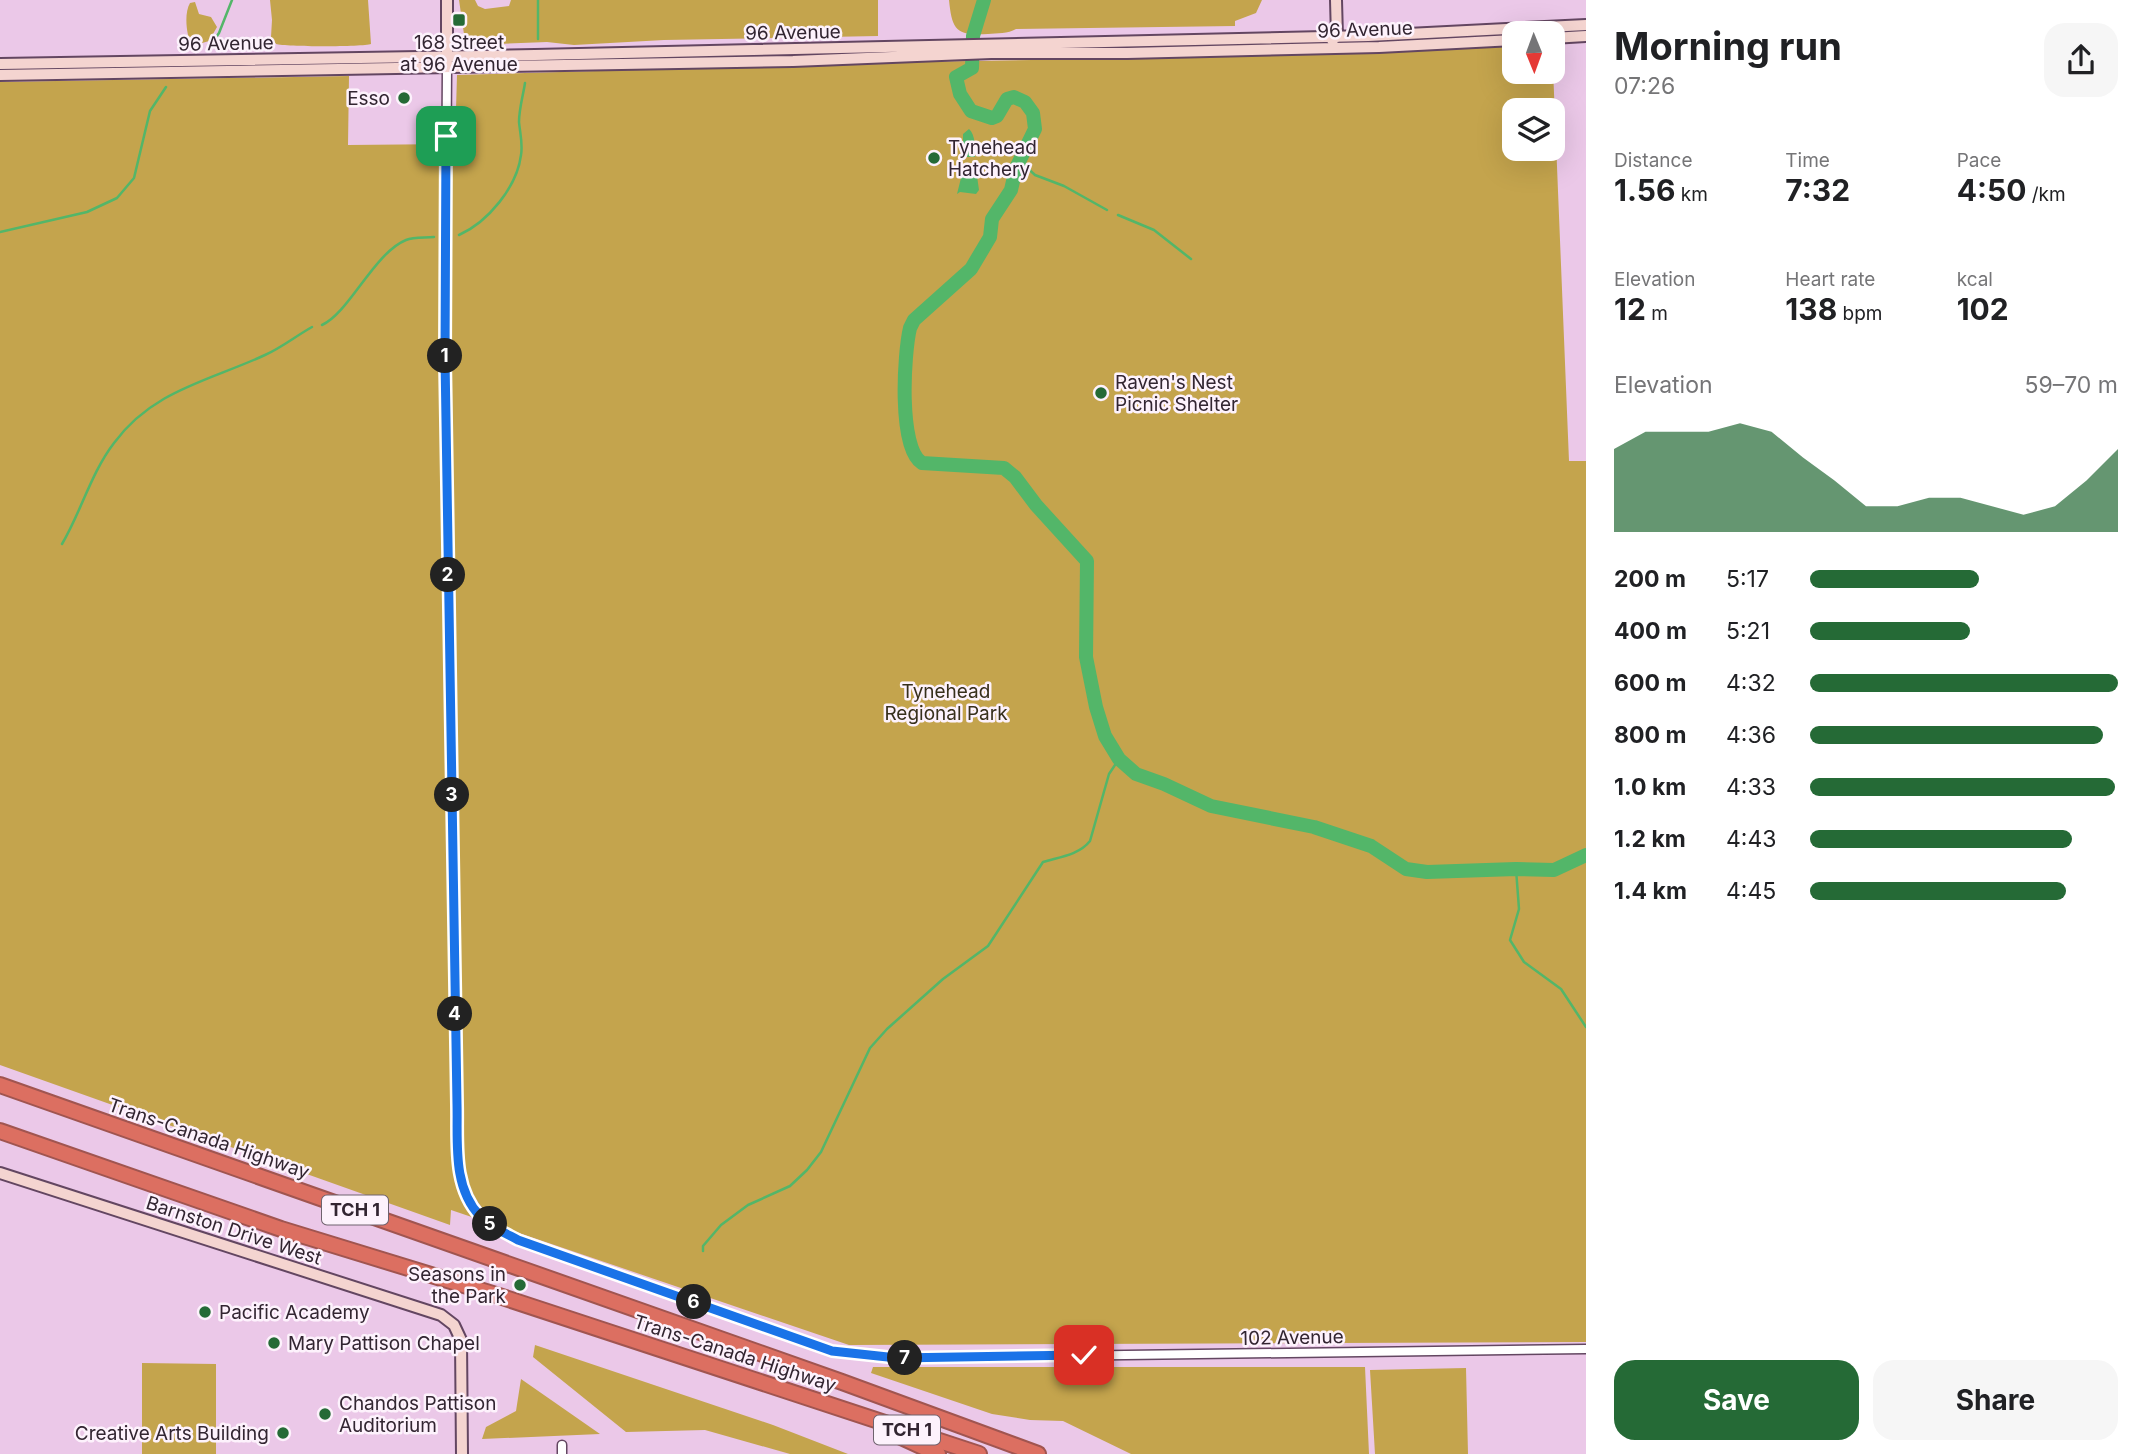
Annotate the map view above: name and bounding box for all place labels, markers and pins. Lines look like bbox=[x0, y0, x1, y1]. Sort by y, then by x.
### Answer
marker: 168 Street at 96 Avenue bbox=[451, 12, 467, 28]
place label: 168 Street at 96 Avenue bbox=[400, 31, 518, 76]
place label: Esso bbox=[347, 87, 390, 110]
marker: Esso bbox=[396, 90, 412, 106]
pin bbox=[416, 106, 476, 166]
place label: Tynehead Hatchery bbox=[948, 136, 1037, 181]
marker: Tynehead Hatchery bbox=[926, 150, 942, 166]
pin: 1 bbox=[428, 338, 462, 374]
place label: Raven's Nest Picnic Shelter bbox=[1115, 371, 1238, 416]
marker: Raven's Nest Picnic Shelter bbox=[1093, 385, 1109, 401]
pin: 2 bbox=[430, 558, 466, 592]
pin: 3 bbox=[434, 778, 470, 812]
pin: 4 bbox=[438, 996, 472, 1032]
pin: 5 bbox=[472, 1206, 508, 1242]
place label: Seasons in the Park bbox=[408, 1263, 507, 1308]
marker: Seasons in the Park bbox=[512, 1277, 528, 1293]
pin: 6 bbox=[676, 1284, 712, 1320]
place label: Pacific Academy bbox=[219, 1301, 370, 1324]
marker: Pacific Academy bbox=[197, 1304, 213, 1320]
pin bbox=[1054, 1325, 1114, 1385]
place label: Mary Pattison Chapel bbox=[288, 1332, 480, 1355]
marker: Mary Pattison Chapel bbox=[266, 1335, 282, 1351]
pin: 7 bbox=[888, 1340, 922, 1376]
place label: Chandos Pattison Auditorium bbox=[339, 1392, 496, 1437]
marker: Chandos Pattison Auditorium bbox=[317, 1406, 333, 1422]
place label: Creative Arts Building bbox=[75, 1422, 269, 1445]
marker: Creative Arts Building bbox=[275, 1425, 291, 1441]

